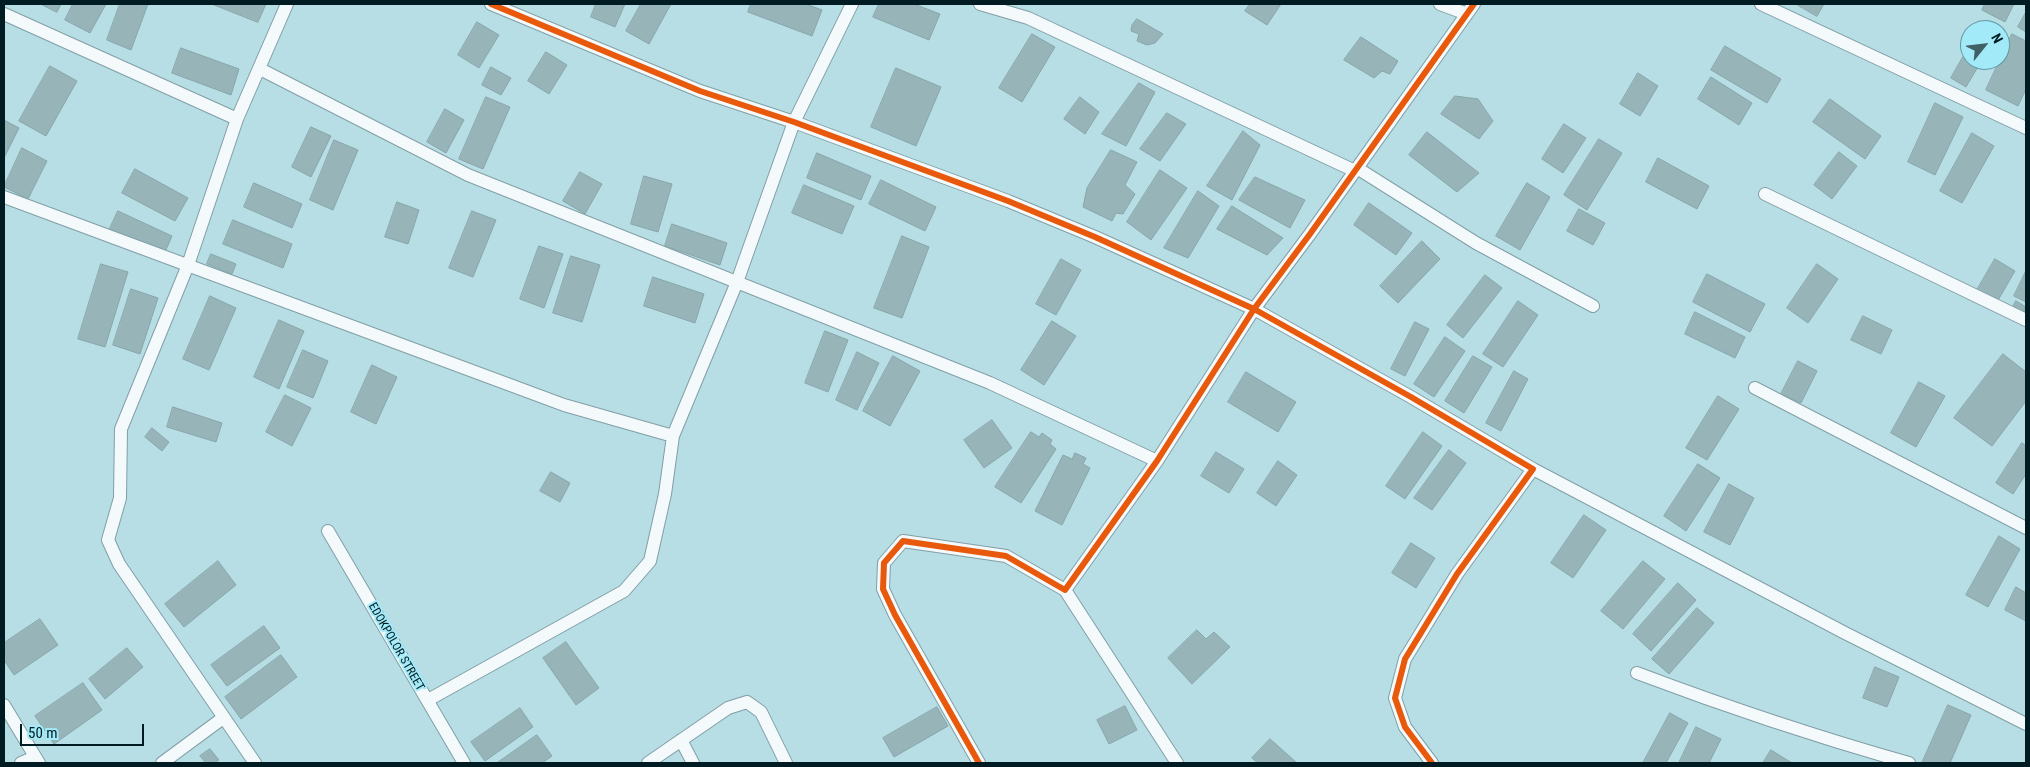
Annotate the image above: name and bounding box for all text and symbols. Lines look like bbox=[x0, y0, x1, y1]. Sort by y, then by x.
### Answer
north arrow bbox=[1960, 20, 2010, 70]
text: N bbox=[1988, 31, 2006, 46]
street label: EDOKPOLOR STREET bbox=[365, 600, 427, 694]
scale bar bbox=[22, 714, 146, 746]
text: 50 m bbox=[28, 724, 58, 742]

